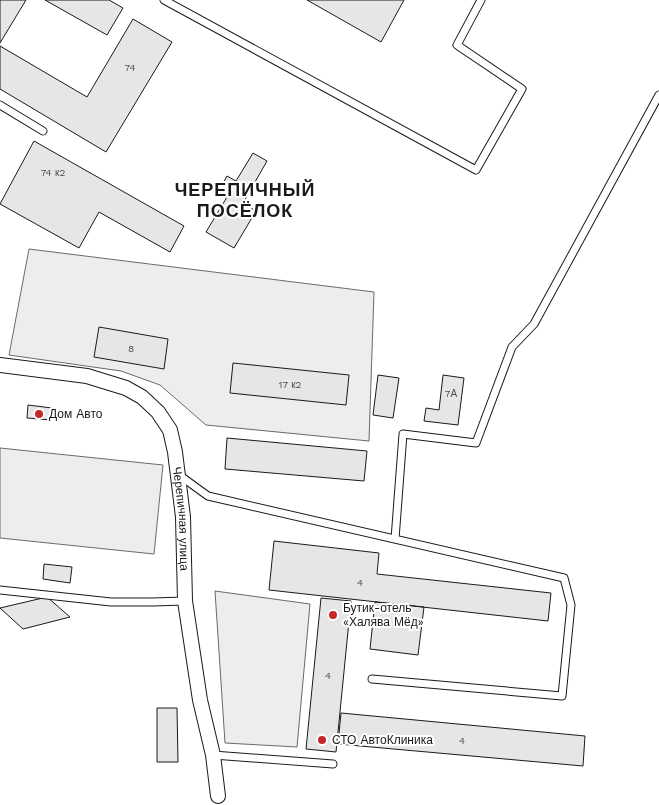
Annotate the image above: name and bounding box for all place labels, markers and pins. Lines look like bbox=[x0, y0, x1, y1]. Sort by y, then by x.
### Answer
place label: Дом Авто bbox=[49, 407, 103, 421]
marker: Дом Авто bbox=[33, 408, 45, 420]
place label: Бутик-отель «Халява Мёд» bbox=[343, 601, 424, 629]
marker: Бутик-отель «Халява Мёд» bbox=[327, 609, 339, 621]
place label: СТО АвтоКлиника bbox=[332, 733, 433, 747]
marker: СТО АвтоКлиника bbox=[316, 734, 328, 746]

